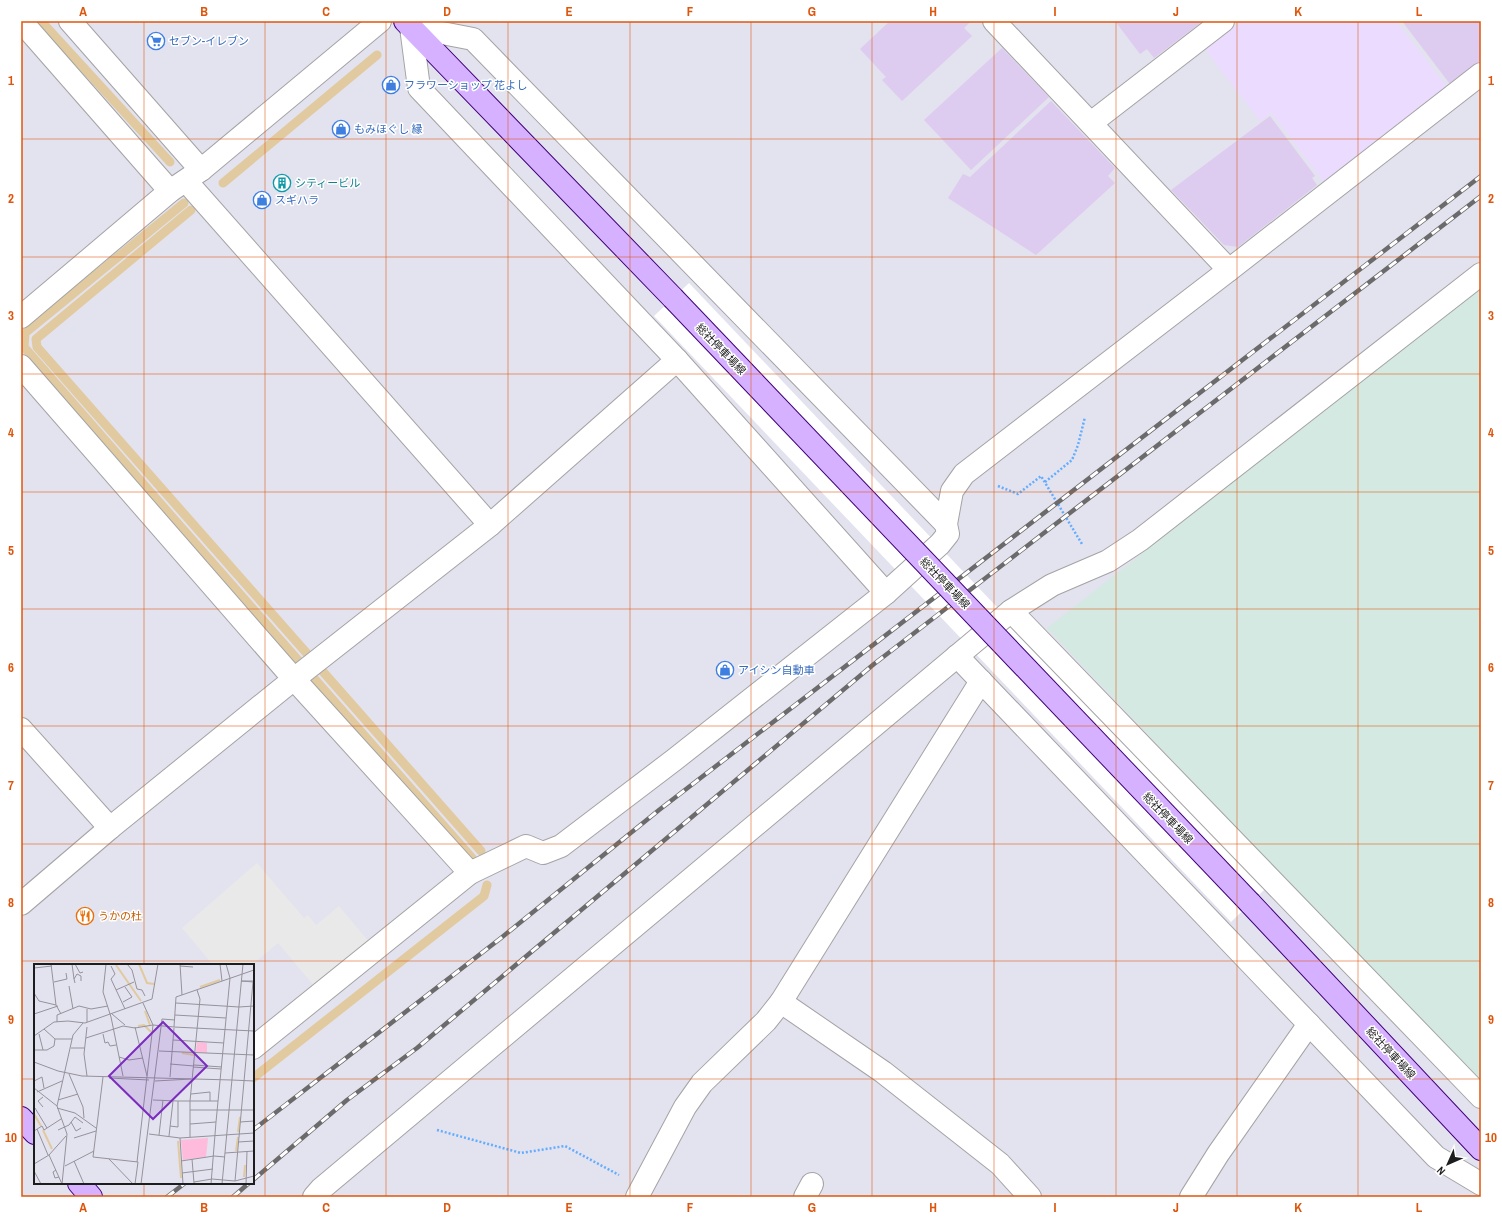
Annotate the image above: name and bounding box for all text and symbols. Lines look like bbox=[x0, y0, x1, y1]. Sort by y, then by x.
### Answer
text: A bbox=[79, 3, 87, 20]
text: B bbox=[200, 3, 208, 20]
text: C bbox=[322, 3, 330, 20]
text: D bbox=[443, 3, 451, 20]
text: E bbox=[565, 3, 573, 20]
text: F bbox=[687, 3, 694, 20]
text: G bbox=[808, 3, 816, 20]
text: H bbox=[929, 3, 937, 20]
text: I bbox=[1054, 3, 1057, 20]
text: J bbox=[1173, 3, 1179, 20]
text: K bbox=[1294, 3, 1302, 20]
text: L bbox=[1416, 3, 1423, 20]
supermarket icon: セブン-イレブン bbox=[146, 31, 166, 51]
place label: セブン-イレブン bbox=[169, 34, 249, 48]
text: 1 bbox=[8, 72, 14, 89]
text: 1 bbox=[1488, 72, 1494, 89]
shop icon: フラワーショップ 花よし bbox=[381, 75, 401, 95]
place label: フラワーショップ 花よし bbox=[404, 78, 527, 92]
shop icon: もみほぐし 縁 bbox=[331, 119, 351, 139]
place label: もみほぐし 縁 bbox=[354, 122, 423, 136]
building icon: シティービル bbox=[272, 173, 292, 193]
place label: シティービル bbox=[295, 176, 360, 190]
text: 2 bbox=[8, 190, 14, 207]
shop icon: スギハラ bbox=[252, 190, 272, 210]
text: 2 bbox=[1488, 190, 1494, 207]
place label: スギハラ bbox=[275, 193, 319, 207]
text: 3 bbox=[8, 307, 14, 324]
text: 3 bbox=[1488, 307, 1494, 324]
street label: 総社停車場線 bbox=[693, 320, 749, 378]
text: 4 bbox=[8, 424, 14, 441]
text: 4 bbox=[1488, 424, 1494, 441]
text: 5 bbox=[8, 542, 14, 559]
text: 5 bbox=[1488, 542, 1494, 559]
street label: 総社停車場線 bbox=[917, 554, 973, 612]
text: 6 bbox=[8, 659, 14, 676]
text: 6 bbox=[1488, 659, 1494, 676]
shop icon: アイシン自動車 bbox=[715, 660, 735, 680]
place label: アイシン自動車 bbox=[738, 663, 814, 677]
text: 7 bbox=[8, 777, 14, 794]
text: 7 bbox=[1488, 777, 1494, 794]
street label: 総社停車場線 bbox=[1140, 789, 1196, 847]
text: 8 bbox=[8, 894, 14, 911]
text: 8 bbox=[1488, 894, 1494, 911]
restaurant icon: うかの杜 bbox=[75, 906, 95, 926]
place label: うかの杜 bbox=[98, 909, 142, 923]
inset map bbox=[34, 964, 254, 1184]
text: 9 bbox=[8, 1011, 14, 1028]
text: 9 bbox=[1488, 1011, 1494, 1028]
street label: 総社停車場線 bbox=[1363, 1024, 1419, 1082]
text: 10 bbox=[5, 1129, 17, 1146]
text: 10 bbox=[1485, 1129, 1497, 1146]
north arrow bbox=[1428, 1144, 1468, 1184]
text: N bbox=[1434, 1164, 1448, 1178]
text: A bbox=[79, 1199, 87, 1216]
text: B bbox=[200, 1199, 208, 1216]
text: C bbox=[322, 1199, 330, 1216]
text: D bbox=[443, 1199, 451, 1216]
text: E bbox=[565, 1199, 573, 1216]
text: F bbox=[687, 1199, 694, 1216]
text: G bbox=[808, 1199, 816, 1216]
text: H bbox=[929, 1199, 937, 1216]
text: I bbox=[1054, 1199, 1057, 1216]
text: J bbox=[1173, 1199, 1179, 1216]
text: K bbox=[1294, 1199, 1302, 1216]
text: L bbox=[1416, 1199, 1423, 1216]

